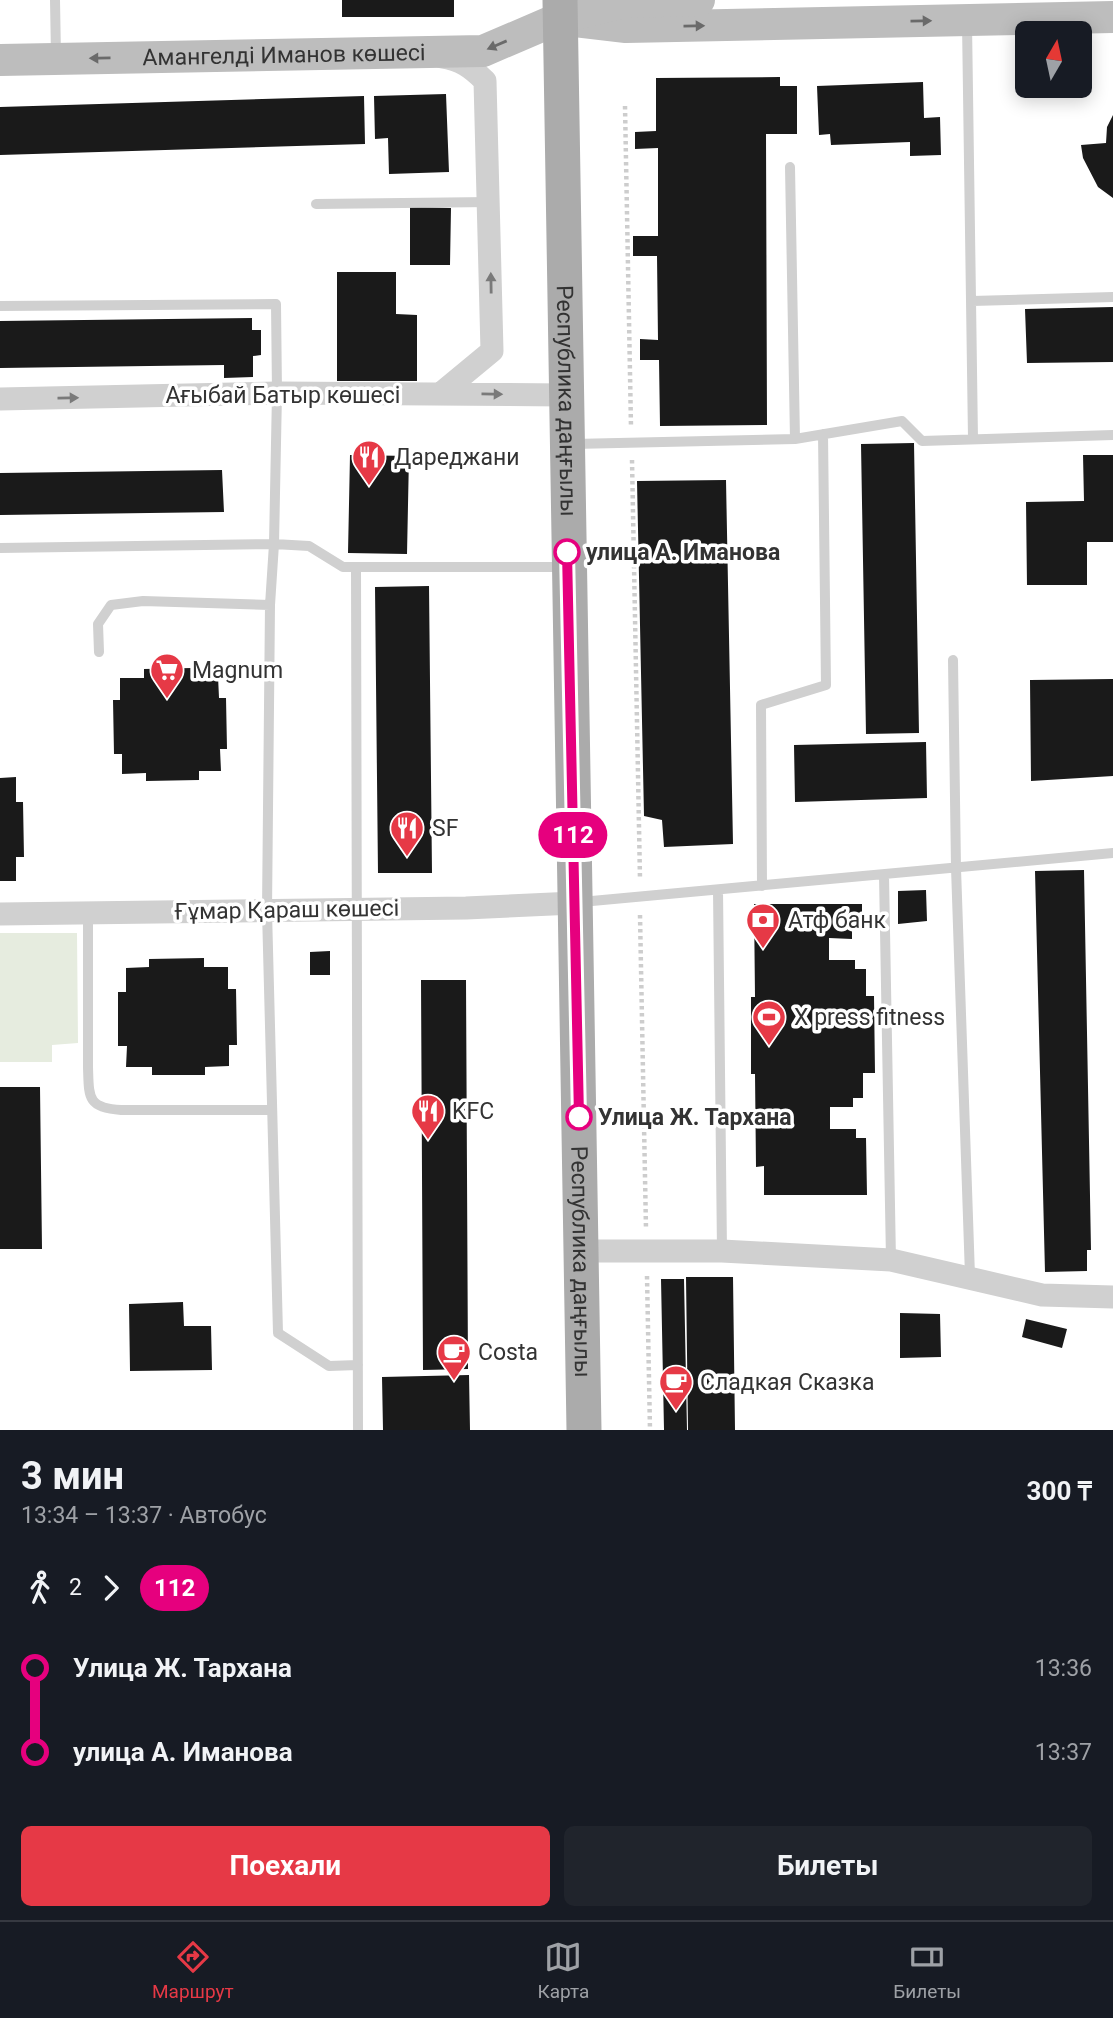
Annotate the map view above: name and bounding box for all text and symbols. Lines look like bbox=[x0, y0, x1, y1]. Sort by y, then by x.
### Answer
one-way arrow bbox=[911, 15, 933, 27]
one-way arrow bbox=[683, 20, 705, 32]
north arrow bbox=[1015, 21, 1092, 98]
map controls bbox=[1015, 21, 1092, 98]
street label: Амангелді Иманов көшесі bbox=[142, 39, 426, 71]
one-way arrow bbox=[487, 40, 508, 51]
one-way arrow bbox=[88, 52, 110, 64]
one-way arrow bbox=[485, 272, 497, 294]
street label: Республика даңғылы bbox=[551, 285, 582, 517]
street label: Ағыбай Батыр көшесі bbox=[166, 382, 400, 409]
one-way arrow bbox=[481, 388, 503, 400]
one-way arrow bbox=[57, 392, 79, 403]
restaurant icon: Дареджани bbox=[350, 438, 388, 487]
place label: Дареджани bbox=[394, 444, 519, 471]
marker: улица А. Иманова bbox=[554, 539, 580, 565]
place label: улица А. Иманова bbox=[586, 539, 780, 566]
supermarket icon: Magnum bbox=[148, 651, 186, 700]
place label: Magnum bbox=[192, 657, 283, 684]
restaurant icon: SF bbox=[388, 809, 426, 858]
line badge: 112 bbox=[533, 812, 613, 858]
place label: SF bbox=[432, 815, 459, 842]
text: 112 bbox=[552, 821, 594, 849]
street label: Ғұмар Қараш көшесі bbox=[174, 895, 400, 925]
bank icon: Атф банк bbox=[744, 901, 782, 950]
place label: Атф банк bbox=[788, 907, 886, 934]
sports icon: X press fitness bbox=[750, 998, 788, 1047]
place label: X press fitness bbox=[794, 1004, 945, 1031]
restaurant icon: KFC bbox=[409, 1092, 447, 1141]
place label: KFC bbox=[452, 1098, 494, 1125]
marker: Улица Ж. Тархана bbox=[566, 1104, 592, 1130]
place label: Улица Ж. Тархана bbox=[598, 1104, 792, 1131]
street label: Республика даңғылы bbox=[566, 1146, 597, 1378]
cafe icon: Costa bbox=[435, 1333, 473, 1382]
place label: Costa bbox=[478, 1339, 538, 1366]
cafe icon: Сладкая Сказка bbox=[657, 1363, 695, 1412]
place label: Сладкая Сказка bbox=[700, 1369, 874, 1396]
text: 3 мин bbox=[21, 1454, 124, 1498]
text: 300 ₸ bbox=[1027, 1476, 1092, 1506]
text: 13:34 – 13:37 · Автобус bbox=[21, 1502, 267, 1529]
icon: walk bbox=[21, 1569, 59, 1607]
icon: forward bbox=[92, 1569, 130, 1607]
text: 2 bbox=[69, 1574, 82, 1601]
text: 112 bbox=[154, 1574, 195, 1602]
text: Улица Ж. Тархана bbox=[73, 1653, 292, 1683]
text: 13:36 bbox=[1035, 1655, 1092, 1682]
text: улица А. Иманова bbox=[73, 1737, 293, 1767]
text: 13:37 bbox=[1035, 1739, 1092, 1766]
button: Поехали bbox=[21, 1826, 550, 1906]
button: Билеты bbox=[564, 1826, 1092, 1906]
tab: Маршрут bbox=[152, 1938, 234, 2003]
tab: Карта bbox=[538, 1938, 589, 2003]
tab: Билеты bbox=[893, 1938, 961, 2003]

